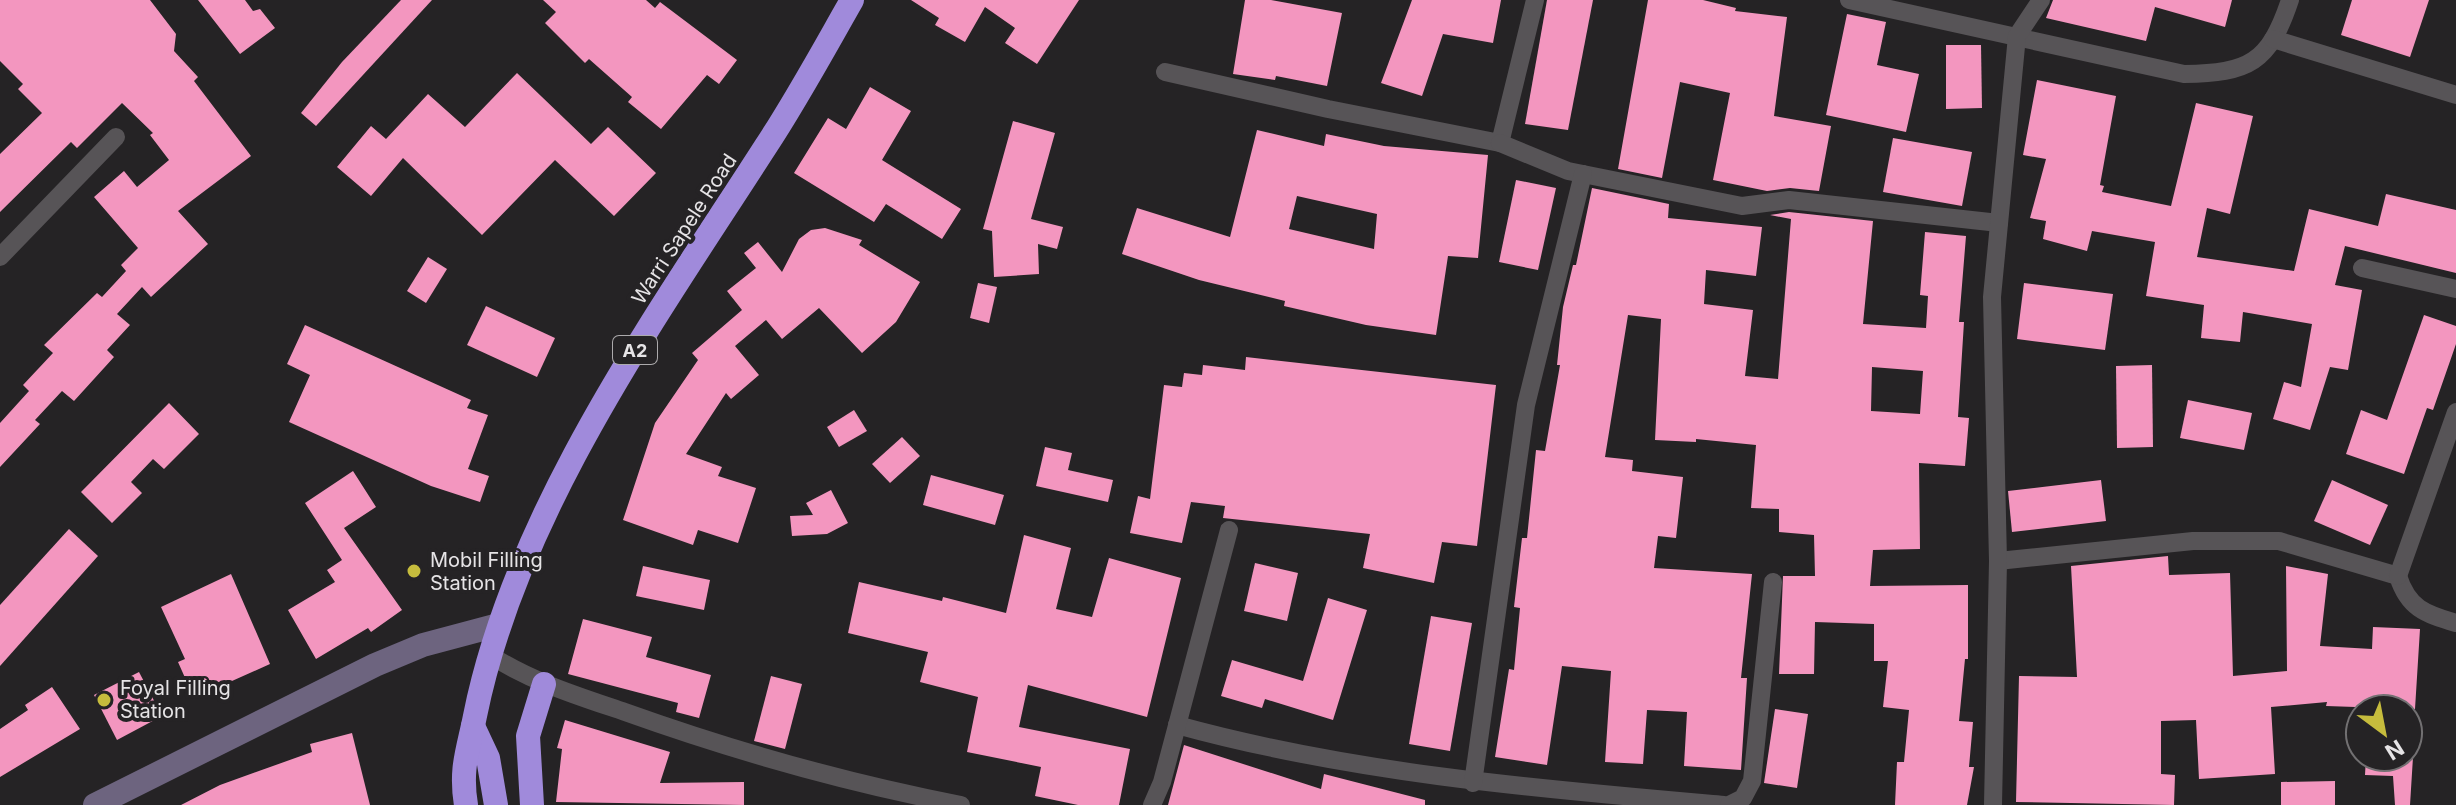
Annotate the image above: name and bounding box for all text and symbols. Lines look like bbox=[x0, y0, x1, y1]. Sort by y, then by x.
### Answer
street label: Warri Sapele Road bbox=[626, 149, 742, 309]
road number: A2 bbox=[613, 336, 657, 364]
place label: Mobil Filling Station bbox=[430, 548, 543, 595]
marker: Mobil Filling Station bbox=[405, 562, 423, 580]
place label: Foyal Filling Station bbox=[120, 676, 231, 723]
marker: Foyal Filling Station bbox=[95, 691, 113, 709]
north arrow bbox=[2344, 693, 2424, 773]
text: N bbox=[2381, 734, 2409, 765]

